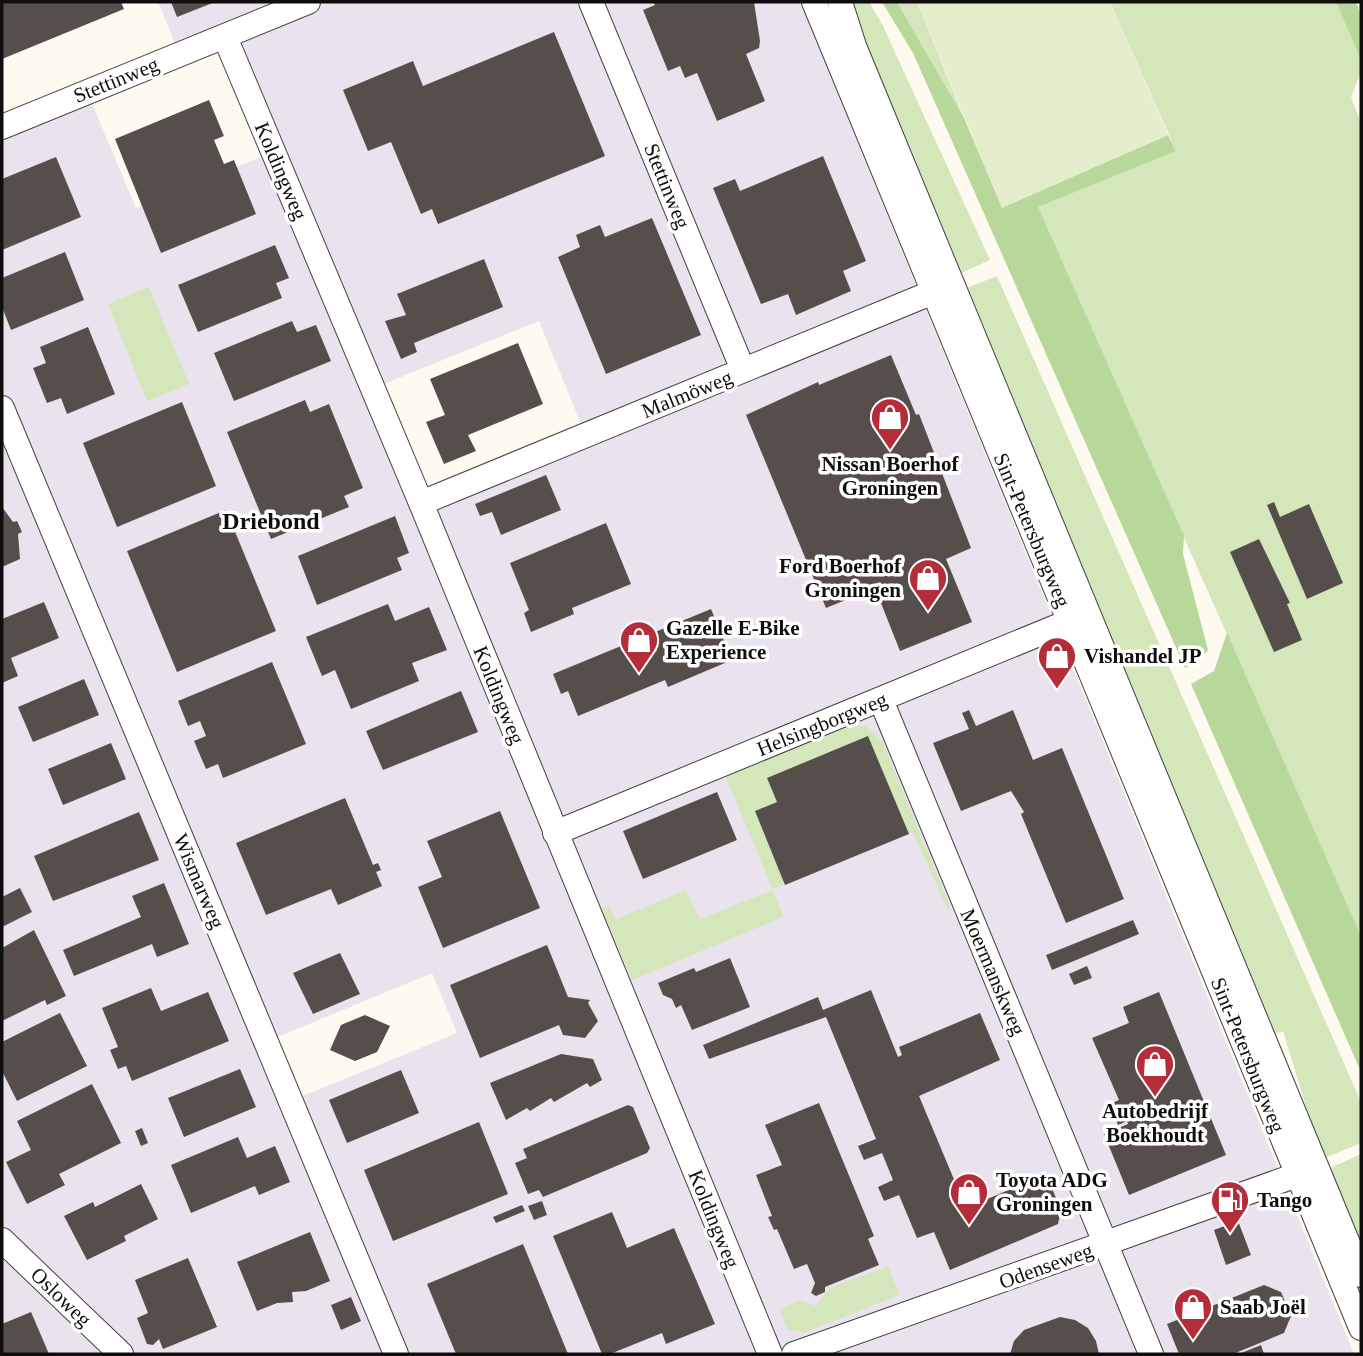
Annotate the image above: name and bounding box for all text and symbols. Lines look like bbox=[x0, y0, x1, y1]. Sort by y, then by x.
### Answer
street label: Stettinweg bbox=[70, 52, 163, 108]
street label: Koldingweg bbox=[250, 119, 313, 224]
street label: Stettinweg bbox=[639, 140, 695, 233]
street label: Malmöweg bbox=[638, 365, 736, 423]
shop icon: Nissan Boerhof Groningen bbox=[869, 396, 911, 451]
street label: Sint-Petersburgweg bbox=[989, 449, 1076, 611]
place label: Nissan Boerhof Groningen bbox=[821, 452, 960, 500]
district label: Driebond bbox=[222, 508, 320, 534]
place label: Ford Boerhof Groningen bbox=[779, 554, 902, 602]
shop icon: Ford Boerhof Groningen bbox=[907, 557, 949, 612]
place label: Gazelle E-Bike Experience bbox=[666, 616, 800, 664]
shop icon: Gazelle E-Bike Experience bbox=[618, 619, 660, 674]
shop icon: Vishandel JP bbox=[1036, 635, 1078, 690]
street label: Koldingweg bbox=[468, 642, 530, 748]
place label: Vishandel JP bbox=[1084, 644, 1202, 668]
street label: Helsingborgweg bbox=[753, 687, 891, 761]
street label: Wismarweg bbox=[168, 830, 230, 932]
street label: Moermanskweg bbox=[956, 905, 1031, 1039]
street label: Sint-Petersburgweg bbox=[1206, 974, 1290, 1137]
shop icon: Autobedrijf Boekhoudt bbox=[1134, 1043, 1176, 1098]
place label: Autobedrijf Boekhoudt bbox=[1102, 1099, 1209, 1147]
street label: Koldingweg bbox=[683, 1166, 745, 1272]
place label: Toyota ADG Groningen bbox=[996, 1168, 1108, 1216]
shop icon: Toyota ADG Groningen bbox=[948, 1171, 990, 1226]
fuel station icon: Tango bbox=[1209, 1179, 1251, 1234]
place label: Tango bbox=[1257, 1188, 1312, 1212]
street label: Odenseweg bbox=[996, 1238, 1097, 1294]
street label: Osloweg bbox=[26, 1262, 97, 1332]
shop icon: Saab Joël bbox=[1172, 1286, 1214, 1341]
place label: Saab Joël bbox=[1220, 1295, 1306, 1319]

